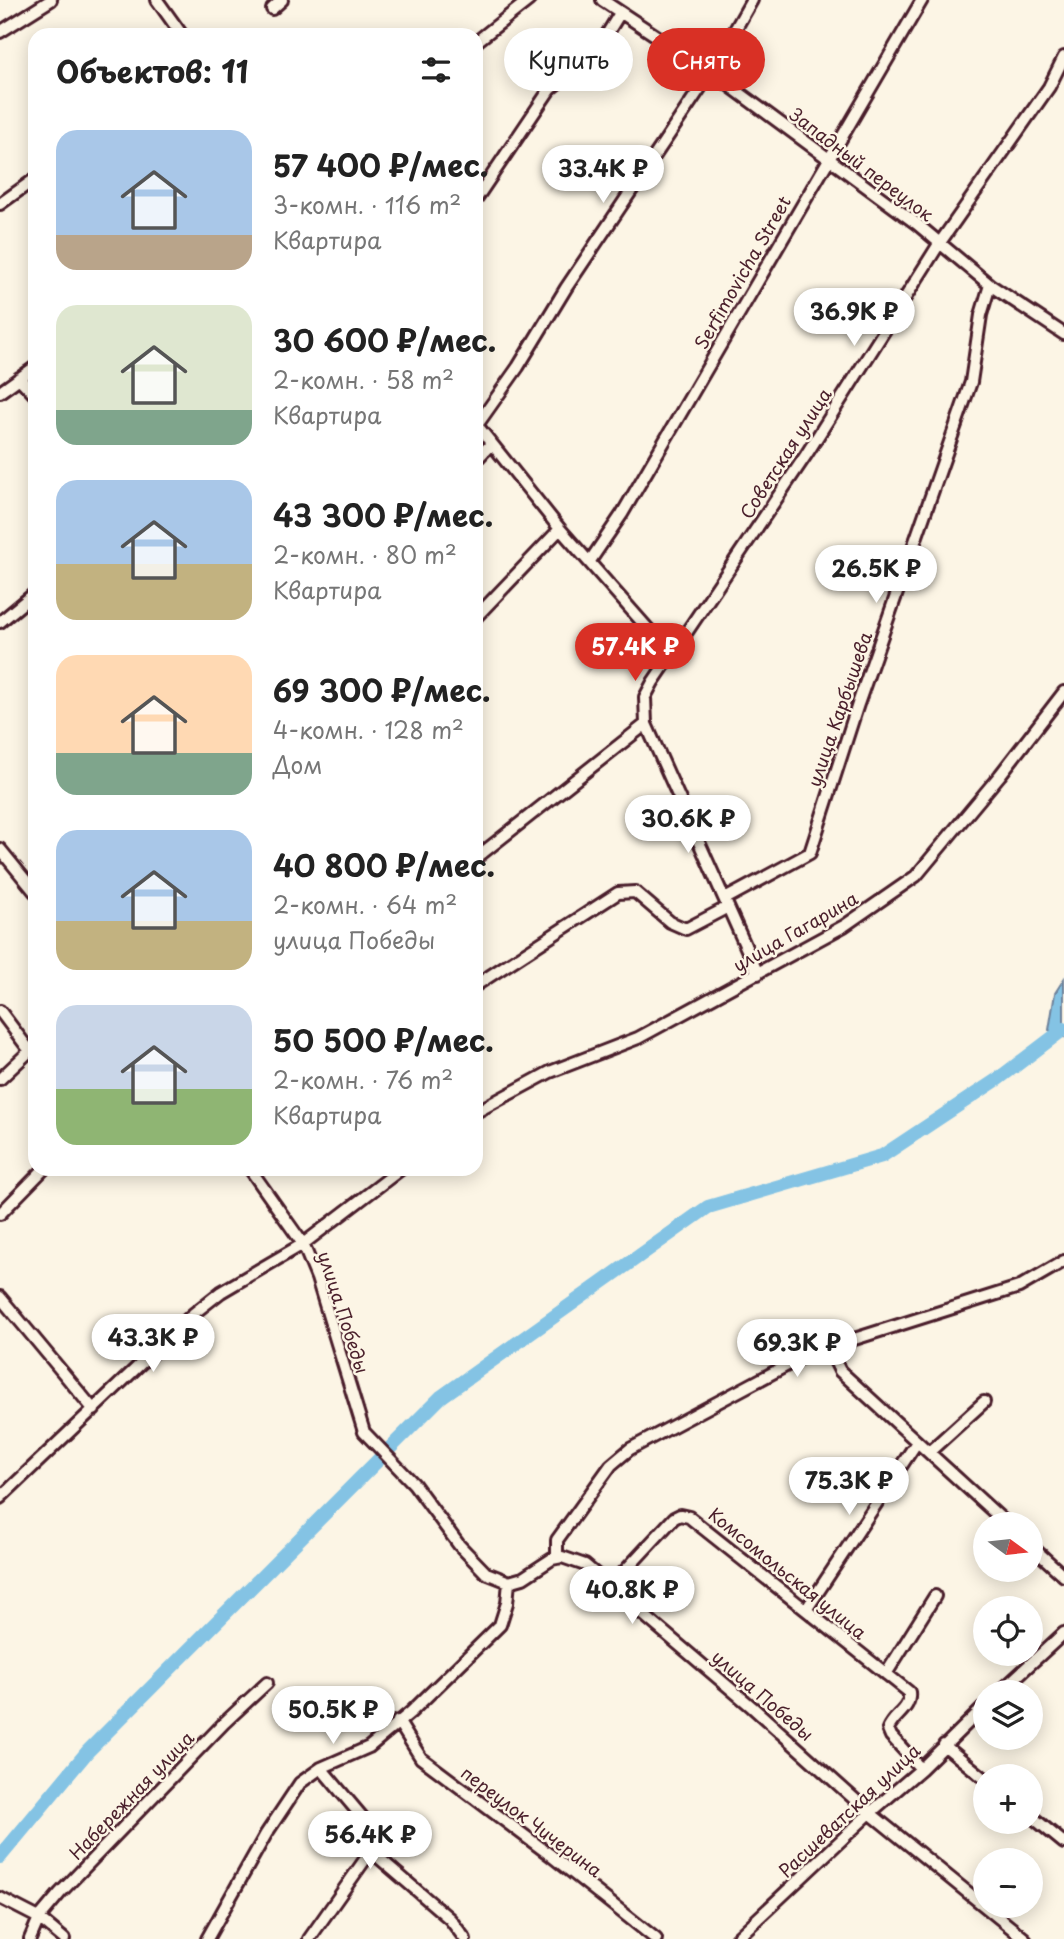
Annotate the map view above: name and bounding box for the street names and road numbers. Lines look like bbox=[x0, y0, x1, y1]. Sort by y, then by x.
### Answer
street label: Западный переулок bbox=[784, 101, 940, 227]
street label: Serfimovicha Street bbox=[687, 190, 797, 354]
street label: Советская улица bbox=[733, 382, 838, 524]
street label: улица Карбышева bbox=[800, 627, 878, 790]
street label: улица Гагарина bbox=[727, 884, 863, 978]
street label: улица Победы bbox=[312, 1247, 376, 1377]
street label: Комсомольская улица bbox=[703, 1501, 873, 1646]
street label: улица Победы bbox=[706, 1643, 820, 1747]
street label: Набережная улица bbox=[62, 1724, 200, 1865]
street label: Расшеватская улица bbox=[772, 1737, 926, 1883]
street label: переулок Чичерина bbox=[456, 1759, 609, 1884]

